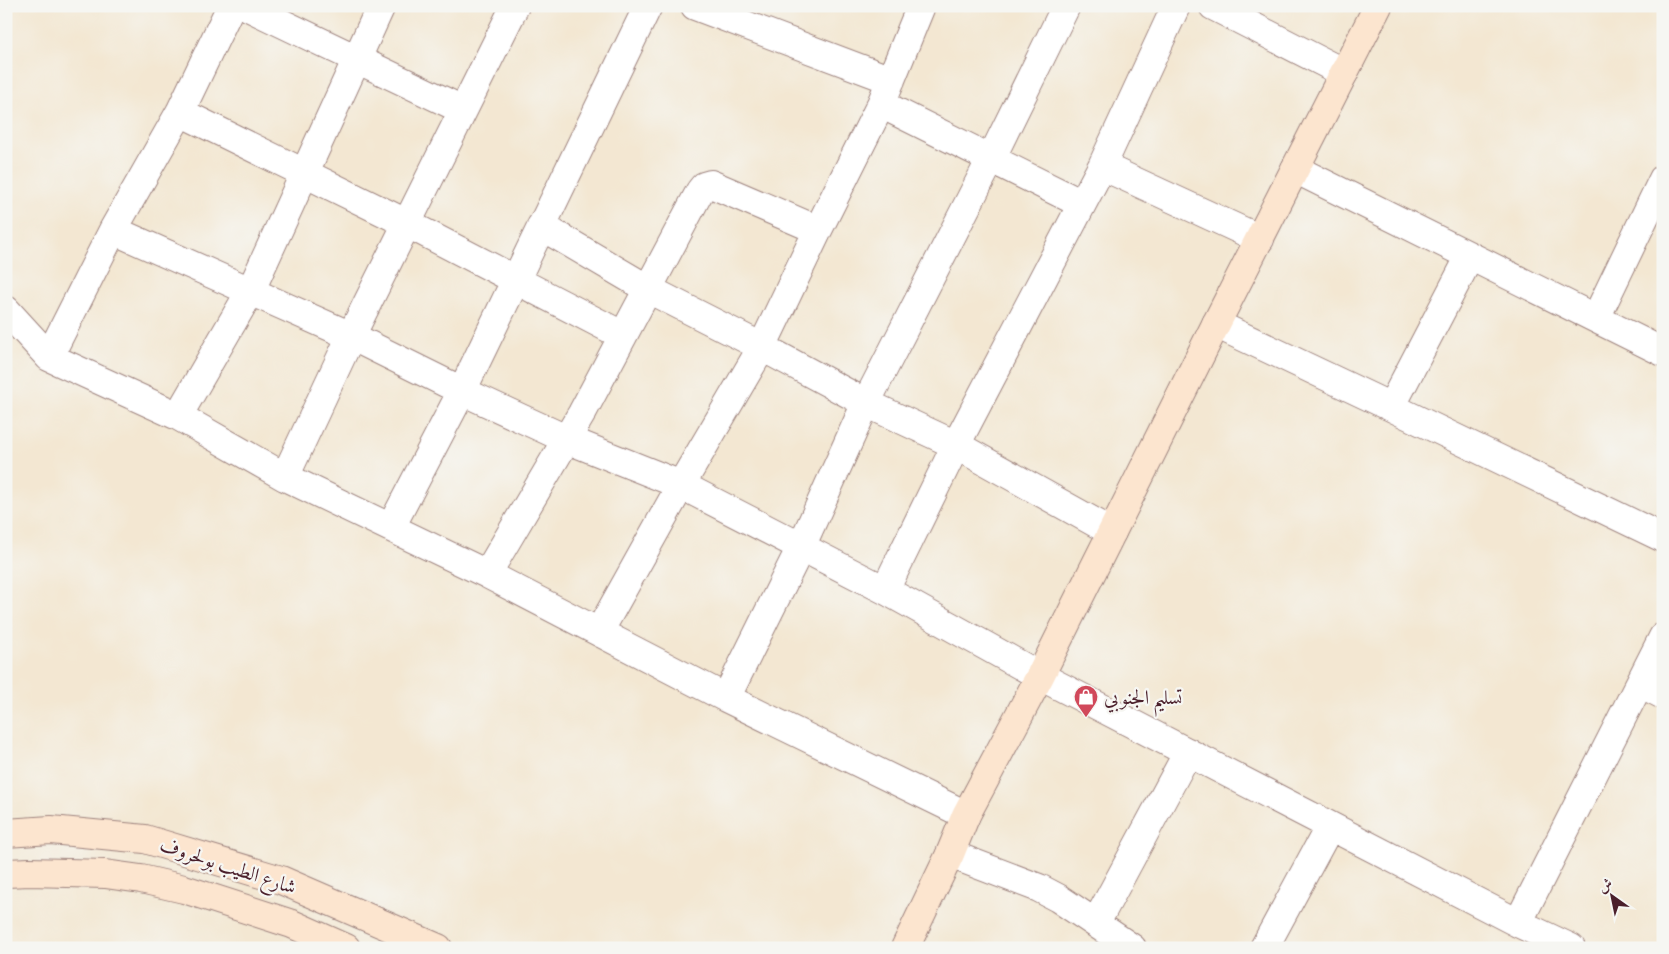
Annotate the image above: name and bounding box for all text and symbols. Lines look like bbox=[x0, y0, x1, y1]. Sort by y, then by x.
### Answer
shop icon: تسليم الجنوبي bbox=[1073, 684, 1099, 718]
place label: تسليم الجنوبي bbox=[1104, 684, 1182, 717]
street label: شارع الطيب بولحروف bbox=[155, 831, 300, 905]
north arrow bbox=[1586, 872, 1636, 922]
text: ش bbox=[1594, 874, 1616, 897]

